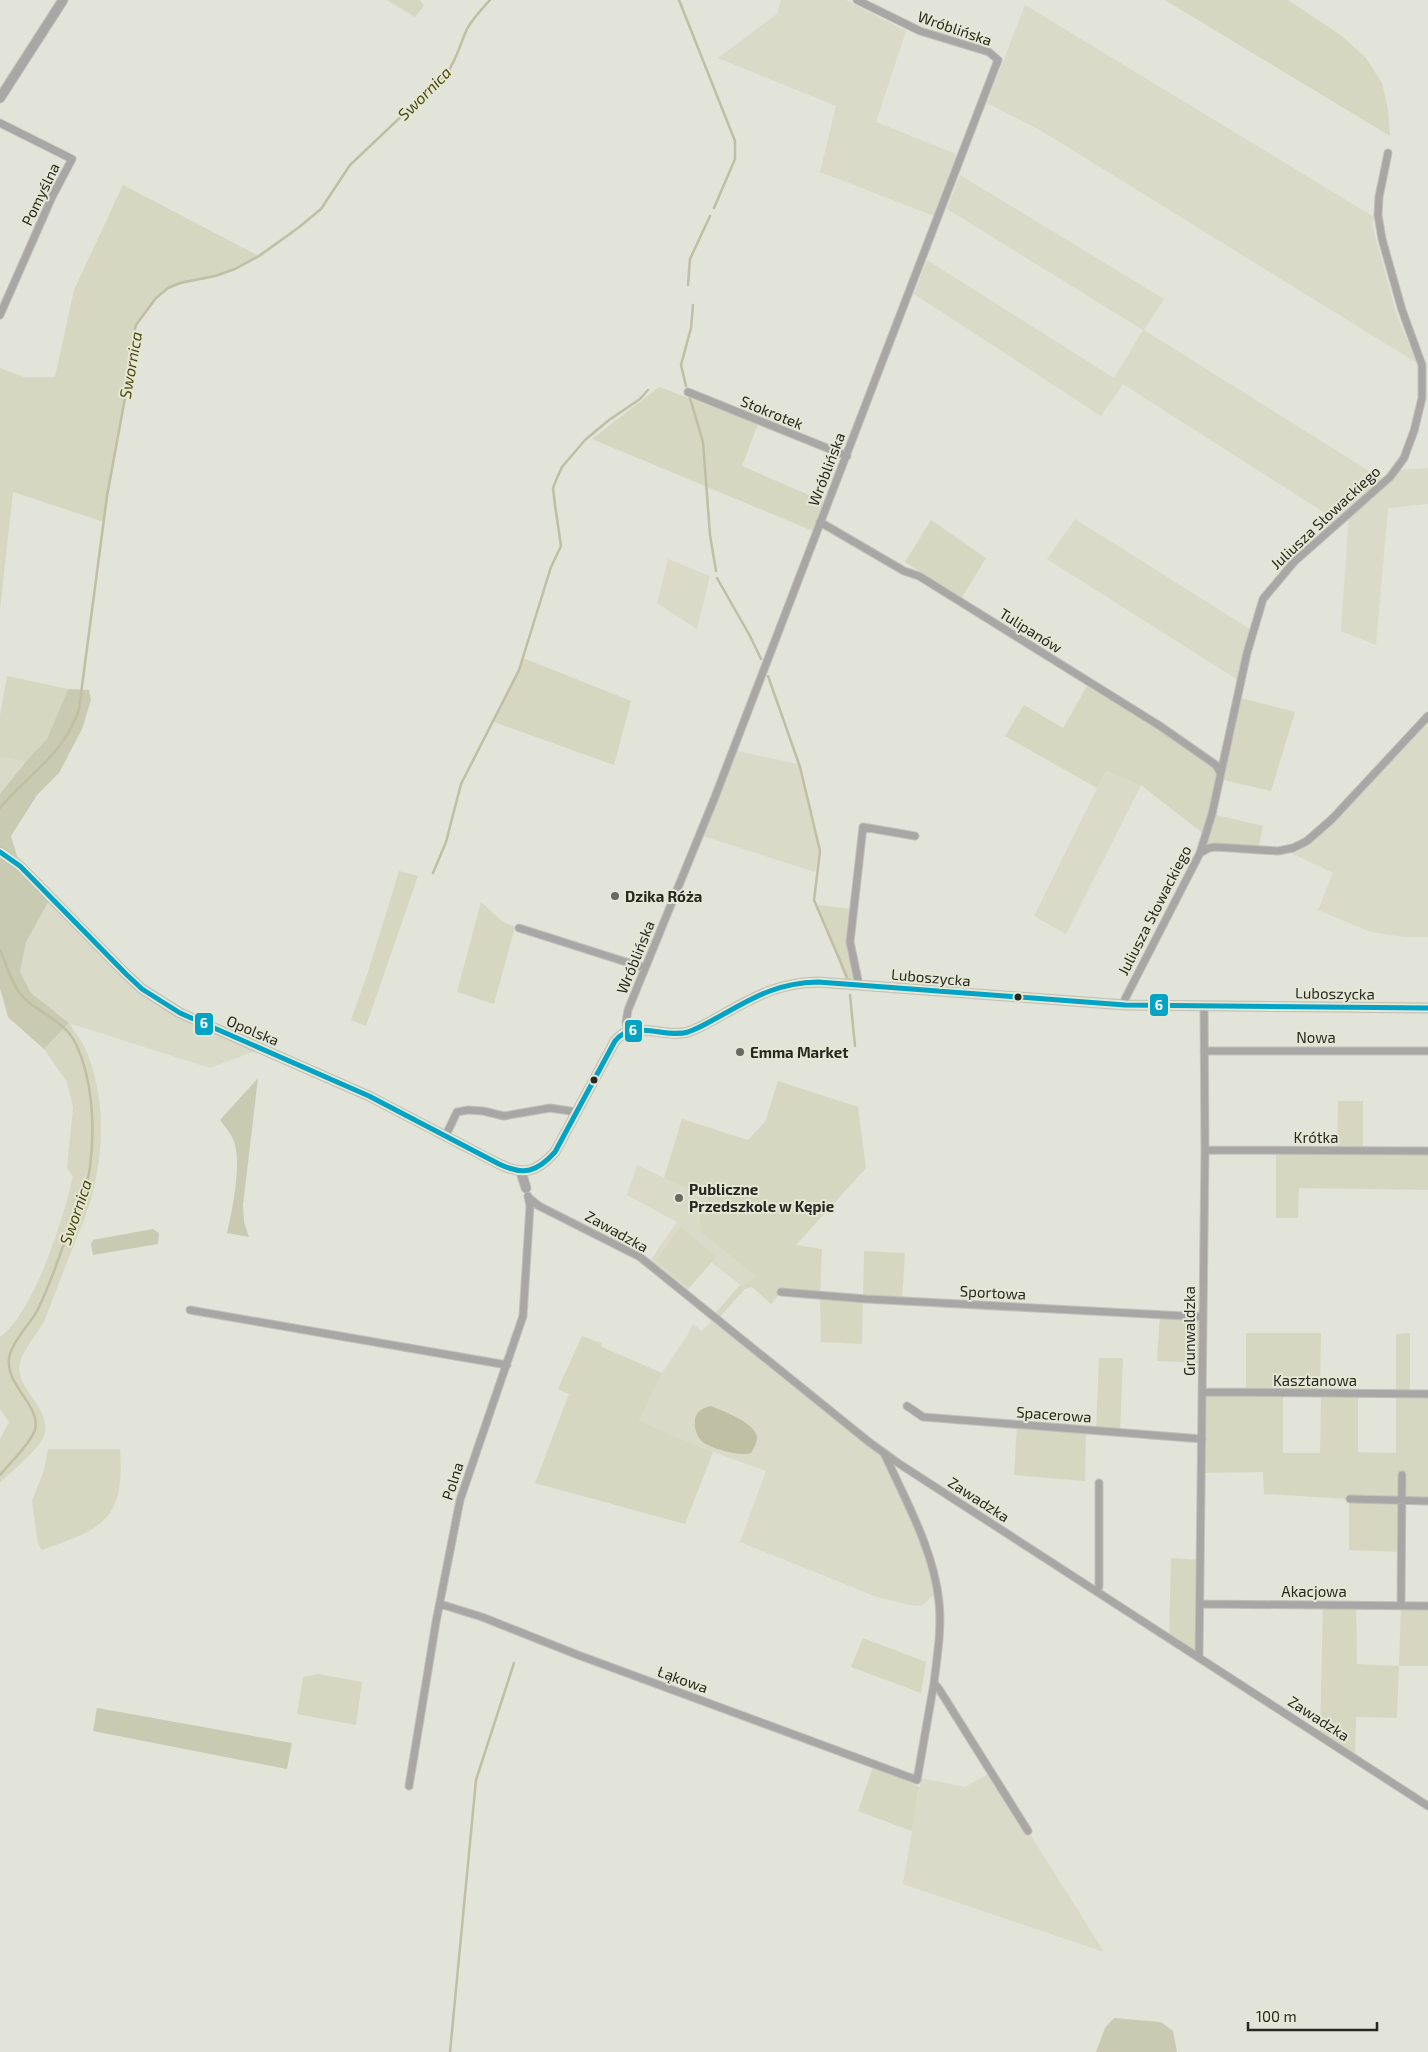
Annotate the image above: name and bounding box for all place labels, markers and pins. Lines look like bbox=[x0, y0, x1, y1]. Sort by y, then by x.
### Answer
place label: Dzika Róża bbox=[625, 887, 702, 905]
marker: Dzika Róża bbox=[609, 890, 621, 902]
unlabelled marker bbox=[1013, 992, 1023, 1002]
place label: Emma Market bbox=[750, 1043, 848, 1061]
marker: Emma Market bbox=[734, 1046, 746, 1058]
unlabelled marker bbox=[589, 1075, 599, 1085]
place label: Publiczne Przedszkole w Kępie bbox=[689, 1180, 834, 1215]
marker: Publiczne Przedszkole w Kępie bbox=[673, 1192, 685, 1204]

